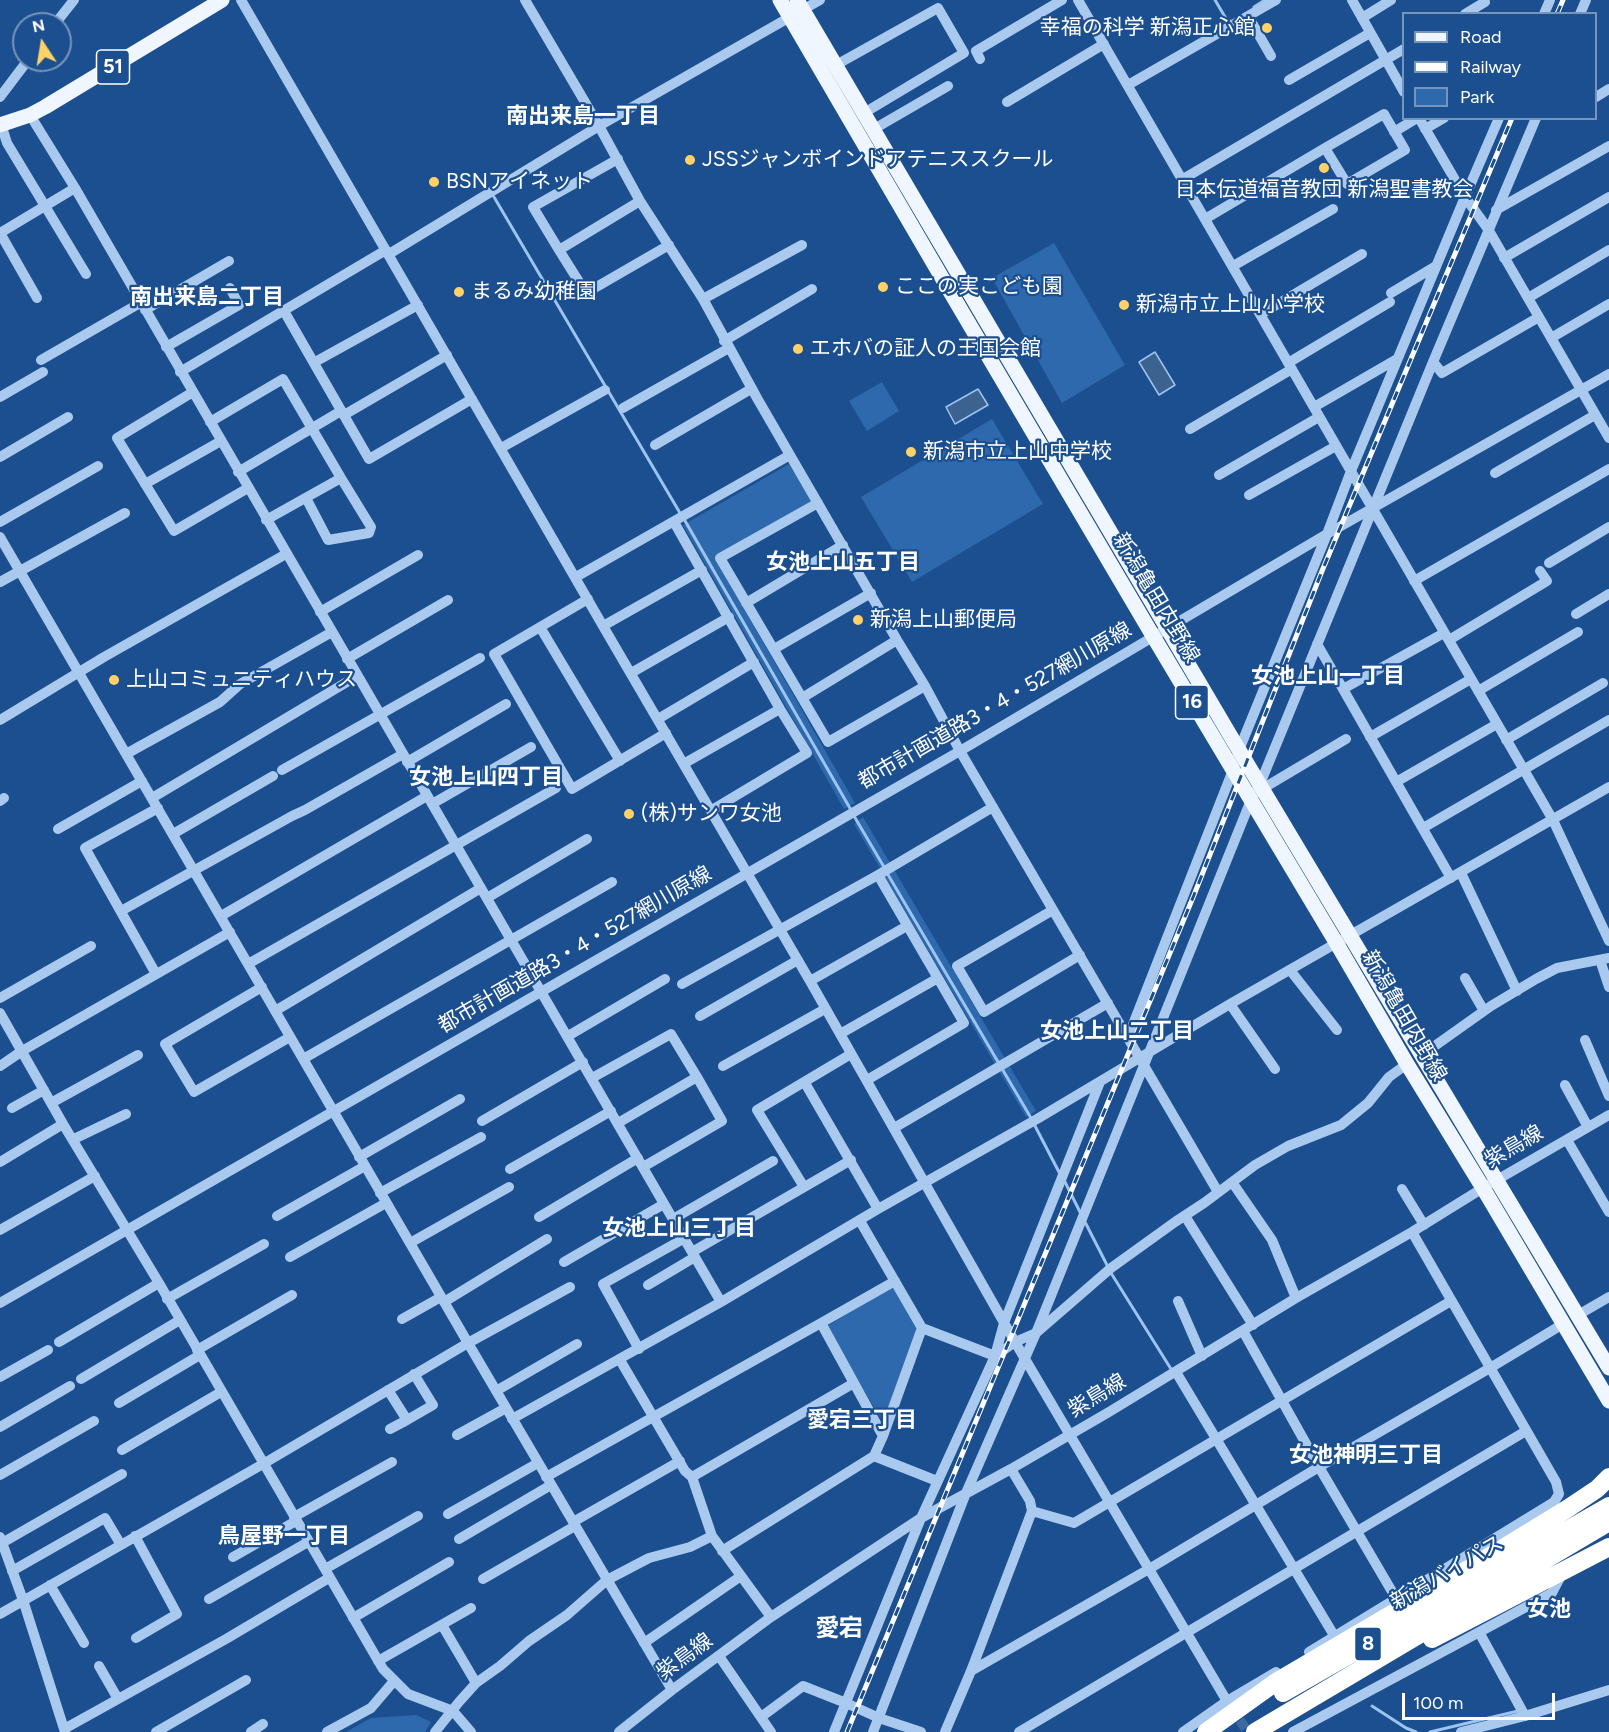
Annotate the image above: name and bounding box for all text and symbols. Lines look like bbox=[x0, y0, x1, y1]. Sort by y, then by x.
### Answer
north arrow bbox=[12, 12, 72, 72]
legend bbox=[1402, 12, 1597, 120]
text: N bbox=[31, 15, 47, 36]
place label: 幸福の科学 新潟正心館 bbox=[1040, 15, 1255, 41]
marker: 幸福の科学 新潟正心館 bbox=[1260, 21, 1274, 35]
text: Road bbox=[1460, 26, 1501, 48]
road number: 51 bbox=[96, 50, 130, 84]
text: Railway bbox=[1460, 56, 1521, 78]
text: Park bbox=[1460, 86, 1494, 108]
district label: 南出来島一丁目 bbox=[506, 104, 660, 130]
place label: JSSジャンボインドアテニススクール bbox=[702, 147, 1054, 173]
marker: JSSジャンボインドアテニススクール bbox=[683, 153, 697, 167]
marker: 日本伝道福音教団 新潟聖書教会 bbox=[1317, 161, 1331, 175]
place label: BSNアイネット bbox=[446, 169, 593, 195]
marker: BSNアイネット bbox=[427, 175, 441, 189]
place label: 日本伝道福音教団 新潟聖書教会 bbox=[1174, 177, 1474, 203]
place label: ここの実こども園 bbox=[895, 274, 1063, 300]
place label: まるみ幼稚園 bbox=[471, 279, 597, 305]
marker: ここの実こども園 bbox=[876, 280, 890, 294]
district label: 南出来島二丁目 bbox=[130, 285, 284, 311]
marker: まるみ幼稚園 bbox=[452, 285, 466, 299]
place label: 新潟市立上山小学校 bbox=[1136, 292, 1325, 318]
marker: 新潟市立上山小学校 bbox=[1117, 298, 1131, 312]
place label: エホバの証人の王国会館 bbox=[810, 336, 1041, 362]
marker: エホバの証人の王国会館 bbox=[791, 342, 805, 356]
place label: 新潟市立上山中学校 bbox=[923, 439, 1112, 465]
marker: 新潟市立上山中学校 bbox=[904, 445, 918, 459]
street label: 新潟亀田内野線 bbox=[1107, 529, 1205, 667]
district label: 女池上山五丁目 bbox=[766, 550, 920, 576]
place label: 新潟上山郵便局 bbox=[870, 607, 1017, 633]
marker: 新潟上山郵便局 bbox=[851, 613, 865, 627]
street label: 都市計画道路3・4・527網川原線 bbox=[854, 617, 1136, 795]
district label: 女池上山一丁目 bbox=[1251, 664, 1405, 690]
place label: 上山コミュニティハウス bbox=[126, 667, 357, 693]
marker: 上山コミュニティハウス bbox=[107, 673, 121, 687]
road number: 16 bbox=[1176, 685, 1208, 719]
district label: 女池上山四丁目 bbox=[409, 765, 563, 791]
place label: (株)サンワ女池 bbox=[641, 801, 782, 827]
marker: (株)サンワ女池 bbox=[622, 807, 636, 821]
street label: 都市計画道路3・4・527網川原線 bbox=[434, 861, 716, 1039]
street label: 新潟亀田内野線 bbox=[1356, 946, 1452, 1086]
district label: 女池上山二丁目 bbox=[1040, 1019, 1194, 1045]
street label: 紫鳥線 bbox=[1480, 1120, 1548, 1174]
district label: 女池上山三丁目 bbox=[602, 1216, 756, 1242]
street label: 紫鳥線 bbox=[1064, 1369, 1130, 1423]
district label: 愛宕三丁目 bbox=[807, 1408, 917, 1434]
district label: 女池神明三丁目 bbox=[1289, 1443, 1443, 1469]
district label: 鳥屋野一丁目 bbox=[218, 1524, 350, 1550]
street label: 新潟バイパス bbox=[1386, 1531, 1508, 1615]
district label: 女池 bbox=[1527, 1597, 1571, 1623]
district label: 愛宕 bbox=[815, 1615, 863, 1643]
road number: 8 bbox=[1354, 1627, 1382, 1661]
street label: 紫鳥線 bbox=[652, 1628, 718, 1686]
scale bar bbox=[1405, 1681, 1558, 1719]
text: 100 m bbox=[1413, 1692, 1463, 1714]

